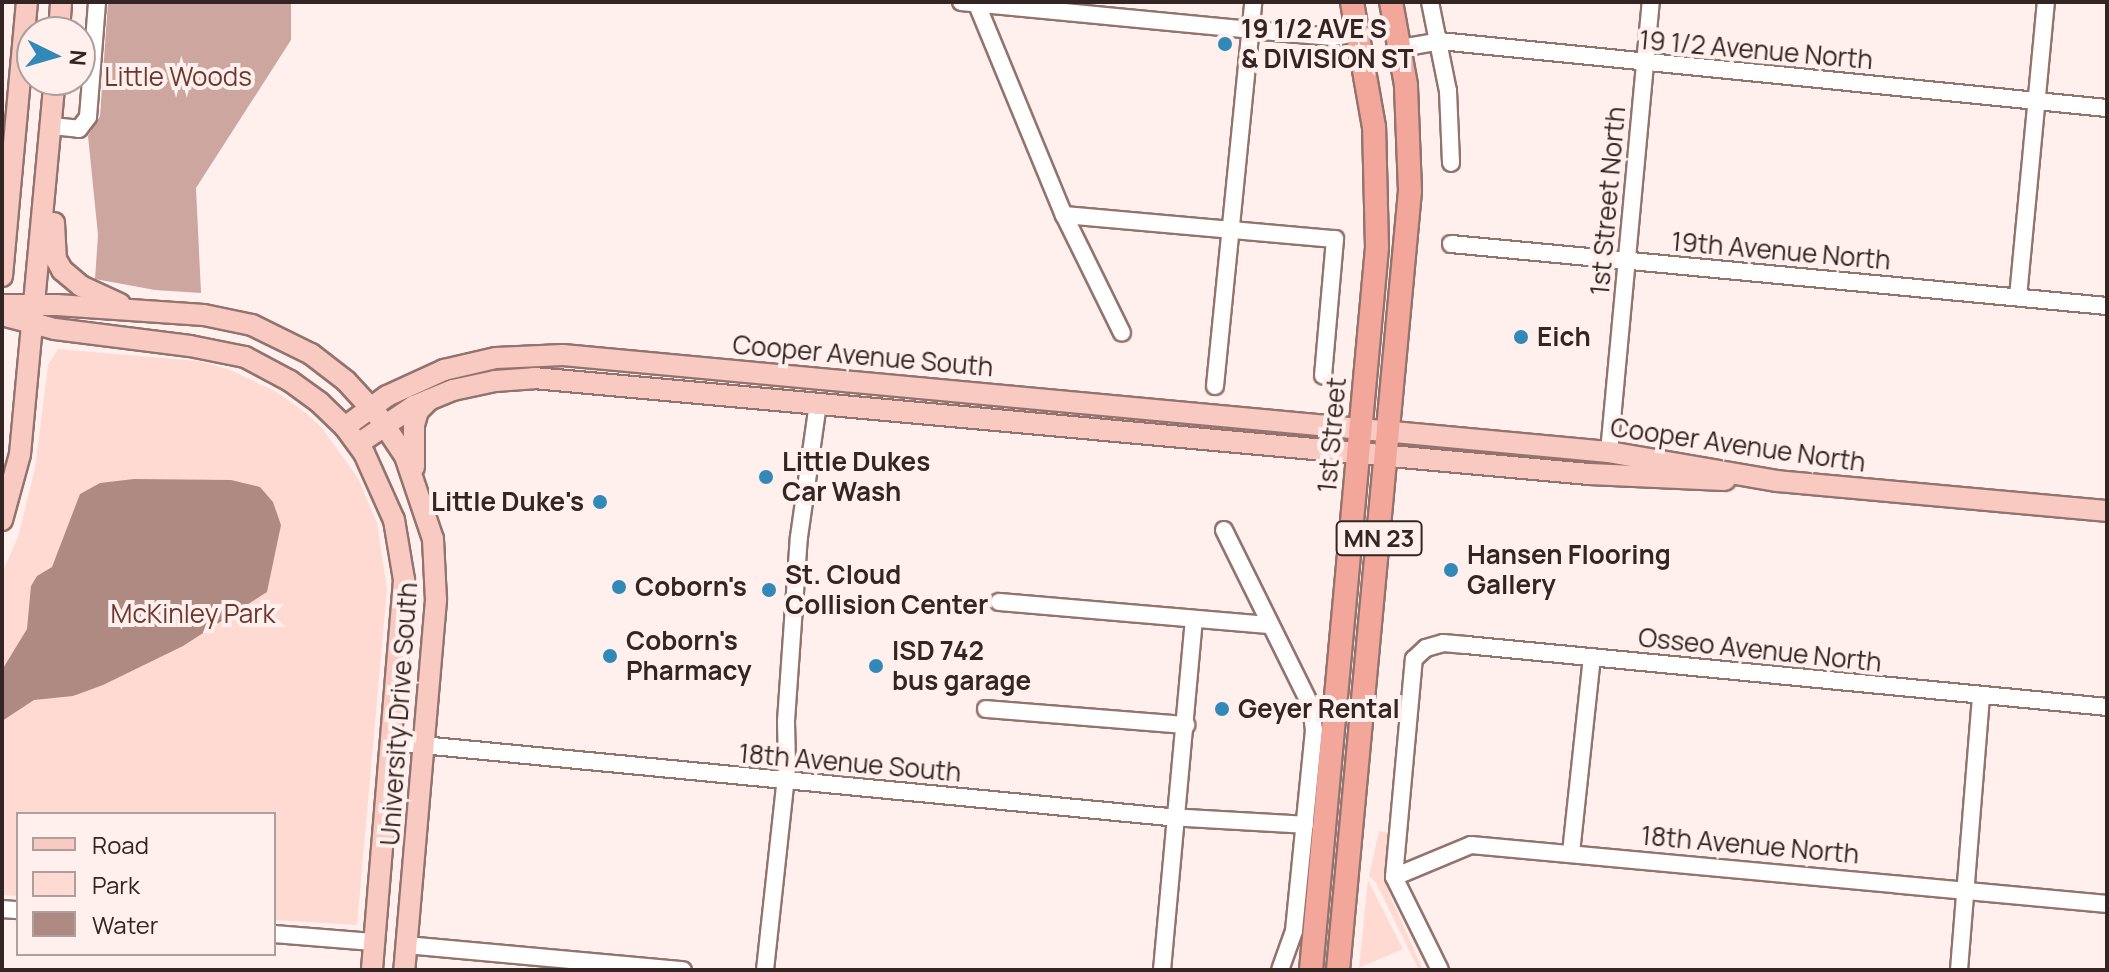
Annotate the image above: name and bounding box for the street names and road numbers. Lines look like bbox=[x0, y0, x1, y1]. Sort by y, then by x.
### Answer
street label: 19 1/2 Avenue North bbox=[1638, 24, 1874, 76]
street label: 1st Street North bbox=[1584, 105, 1632, 297]
street label: 19th Avenue North bbox=[1670, 226, 1892, 276]
street label: Cooper Avenue South bbox=[731, 329, 995, 383]
street label: 1st Street bbox=[1311, 376, 1353, 494]
street label: Cooper Avenue North bbox=[1609, 412, 1867, 478]
road number: MN 23 bbox=[1335, 518, 1423, 558]
street label: University Drive South bbox=[374, 581, 424, 847]
street label: Osseo Avenue North bbox=[1637, 622, 1883, 678]
street label: 18th Avenue South bbox=[737, 738, 963, 788]
street label: 18th Avenue North bbox=[1640, 820, 1860, 870]

